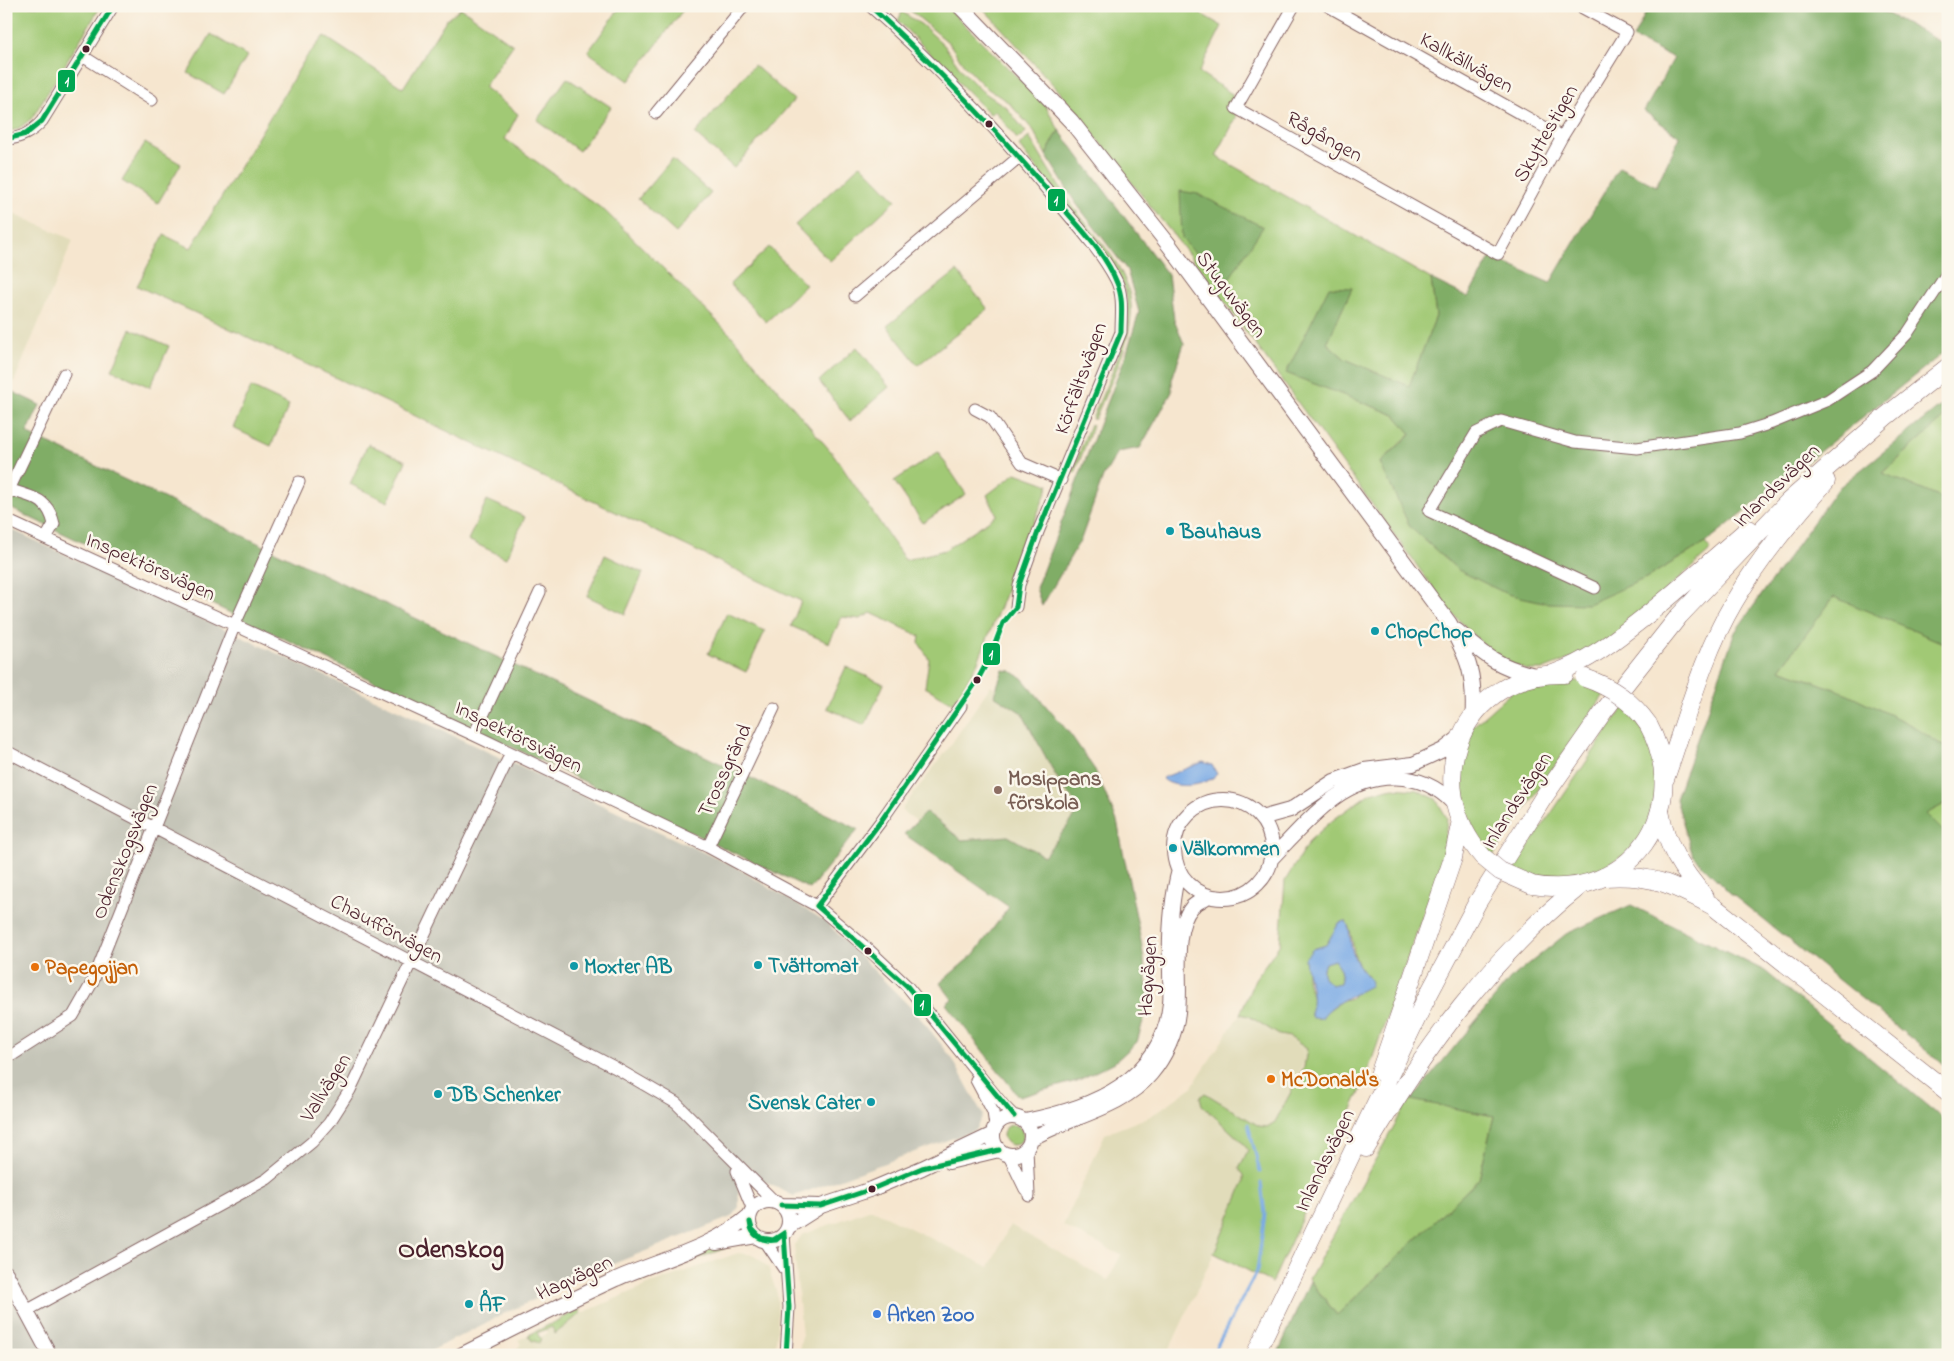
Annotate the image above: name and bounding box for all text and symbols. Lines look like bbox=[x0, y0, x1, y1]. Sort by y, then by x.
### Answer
street label: Kallkällvägen bbox=[1413, 26, 1519, 104]
unlabelled marker bbox=[81, 44, 91, 54]
line badge: 1 bbox=[57, 69, 76, 93]
text: 1 bbox=[65, 72, 70, 93]
street label: Skyttestigen bbox=[1507, 79, 1589, 190]
street label: Rågången bbox=[1279, 104, 1368, 173]
unlabelled marker bbox=[984, 119, 994, 129]
line badge: 1 bbox=[1047, 188, 1066, 212]
text: 1 bbox=[1054, 191, 1059, 212]
street label: Stuguvägen bbox=[1186, 246, 1273, 346]
street label: Körfältsvägen bbox=[1048, 318, 1118, 440]
street label: Inlandsvägen bbox=[1727, 437, 1829, 537]
place label: Bauhaus bbox=[1179, 518, 1262, 548]
marker: Bauhaus bbox=[1164, 525, 1176, 537]
street label: Inspektörsvägen bbox=[80, 526, 220, 612]
place label: ChopChop bbox=[1385, 618, 1473, 648]
marker: ChopChop bbox=[1369, 625, 1381, 637]
line badge: 1 bbox=[982, 642, 1001, 666]
text: 1 bbox=[989, 645, 994, 666]
unlabelled marker bbox=[972, 675, 982, 685]
street label: Inspektörsvägen bbox=[448, 694, 587, 784]
street label: Trossgränd bbox=[691, 719, 762, 823]
street label: Inlandsvägen bbox=[1475, 746, 1562, 857]
place label: Mosippans förskola bbox=[1007, 765, 1102, 819]
street label: Odenskogsvägen bbox=[85, 779, 169, 925]
marker: Mosippans förskola bbox=[992, 784, 1004, 796]
place label: Välkommen bbox=[1182, 835, 1280, 865]
marker: Välkommen bbox=[1167, 842, 1179, 854]
street label: Chaufförvägen bbox=[323, 887, 448, 974]
street label: Hagvägen bbox=[1131, 935, 1169, 1018]
unlabelled marker bbox=[863, 946, 873, 956]
place label: Tvättomat bbox=[768, 952, 859, 982]
place label: Moxter AB bbox=[584, 953, 672, 983]
place label: Papegojjan bbox=[45, 954, 138, 986]
marker: Tvättomat bbox=[752, 959, 764, 971]
marker: Moxter AB bbox=[568, 960, 580, 972]
marker: Papegojjan bbox=[29, 961, 41, 973]
line badge: 1 bbox=[913, 993, 932, 1017]
text: 1 bbox=[920, 995, 925, 1016]
street label: Vallvägen bbox=[293, 1048, 361, 1130]
place label: McDonald's bbox=[1281, 1066, 1380, 1096]
marker: McDonald's bbox=[1265, 1073, 1277, 1085]
place label: DB Schenker bbox=[447, 1081, 561, 1111]
marker: DB Schenker bbox=[432, 1088, 444, 1100]
place label: Svensk Cater bbox=[748, 1089, 861, 1119]
marker: Svensk Cater bbox=[865, 1096, 877, 1108]
street label: Inlandsvägen bbox=[1288, 1104, 1365, 1218]
unlabelled marker bbox=[867, 1184, 877, 1194]
district label: Odenskog bbox=[398, 1232, 504, 1271]
street label: Hagvägen bbox=[532, 1248, 619, 1311]
place label: ÅF bbox=[479, 1289, 506, 1321]
marker: ÅF bbox=[463, 1298, 475, 1310]
place label: Arken Zoo bbox=[887, 1301, 975, 1331]
marker: Arken Zoo bbox=[871, 1308, 883, 1320]

